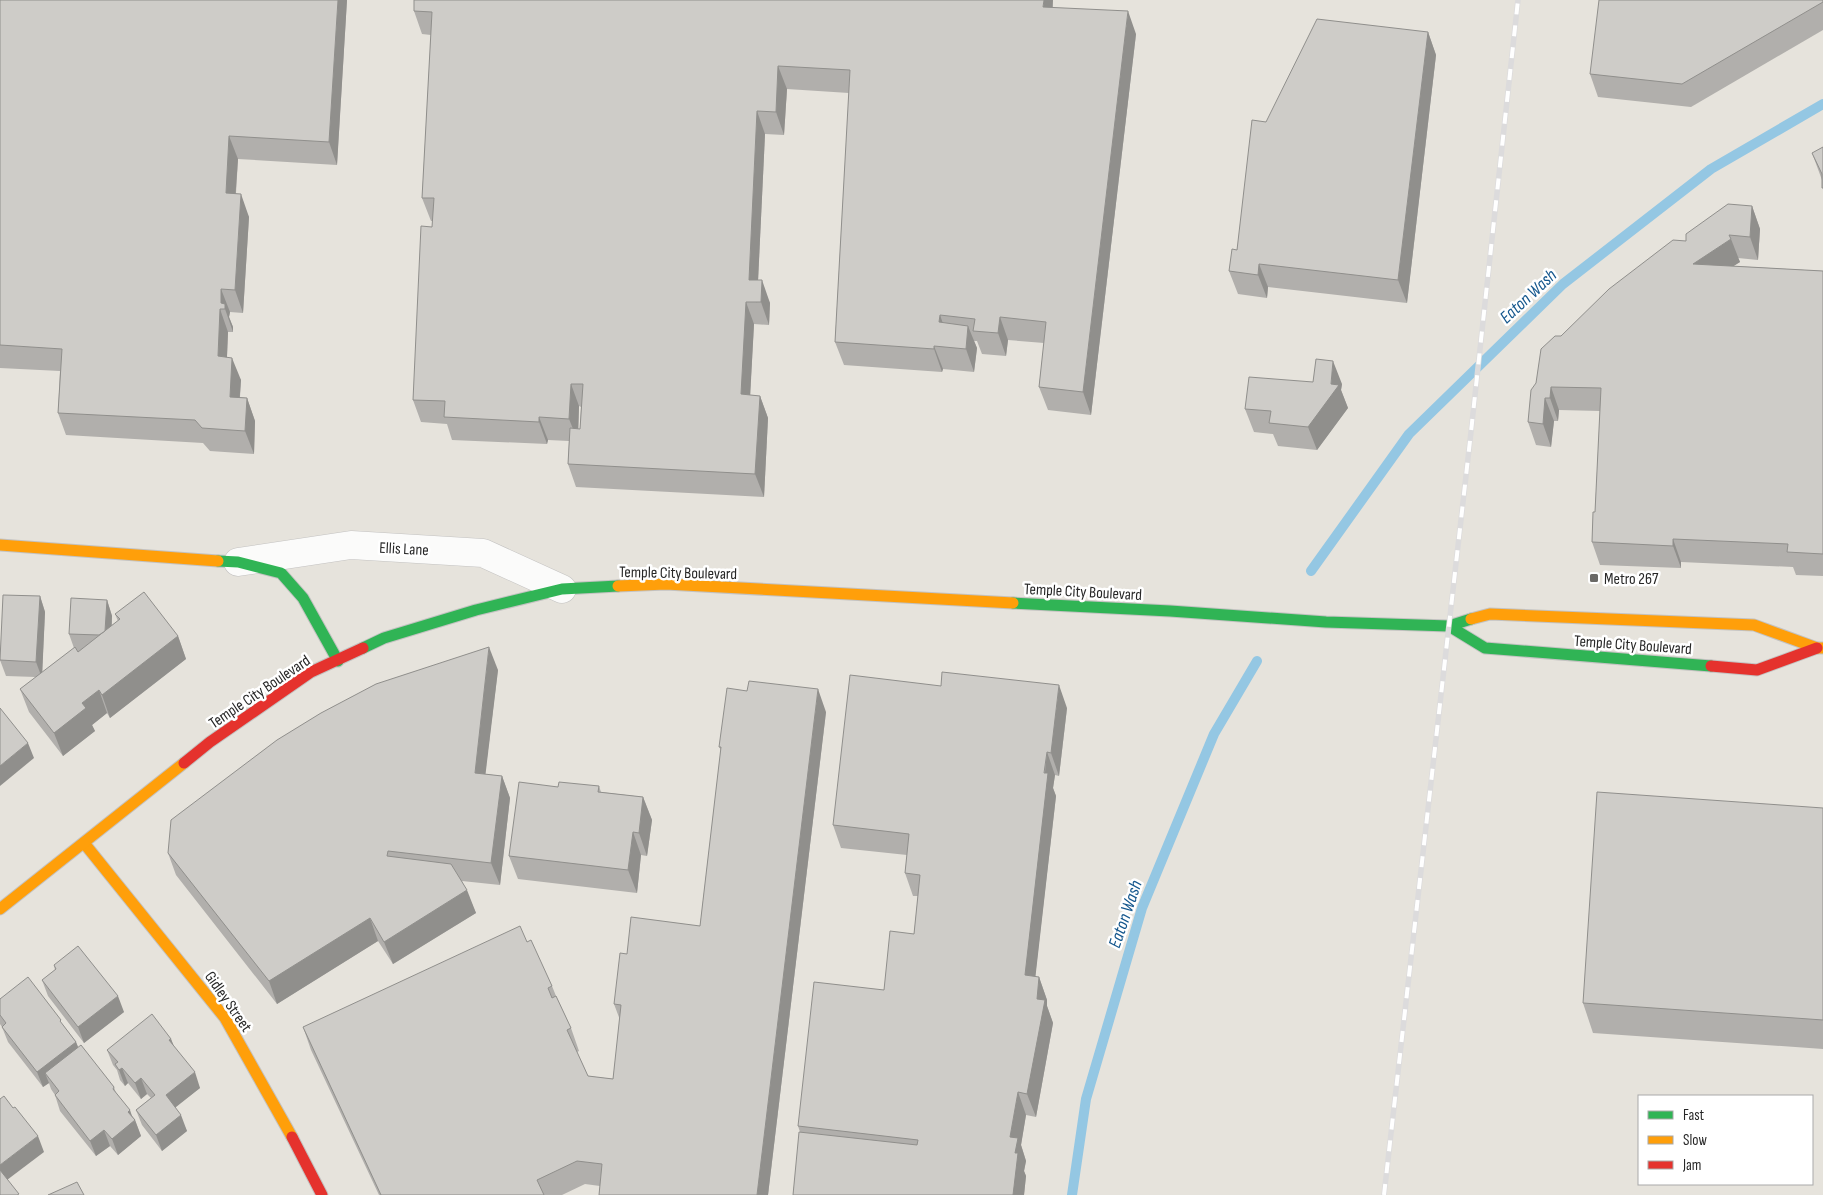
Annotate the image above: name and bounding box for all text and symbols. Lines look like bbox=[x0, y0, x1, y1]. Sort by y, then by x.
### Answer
water label: Eaton Wash bbox=[1496, 265, 1561, 328]
street label: Ellis Lane bbox=[379, 539, 429, 560]
street label: Temple City Boulevard bbox=[619, 563, 737, 584]
place label: Metro 267 bbox=[1604, 570, 1659, 589]
marker: Metro 267 bbox=[1588, 572, 1600, 584]
street label: Temple City Boulevard bbox=[1024, 580, 1142, 605]
street label: Temple City Boulevard bbox=[1573, 632, 1692, 659]
street label: Temple City Boulevard bbox=[206, 651, 314, 733]
water label: Eaton Wash bbox=[1104, 877, 1147, 951]
street label: Gidley Street bbox=[200, 968, 256, 1036]
legend bbox=[1638, 1095, 1813, 1185]
text: Fast bbox=[1683, 1106, 1705, 1125]
text: Slow bbox=[1683, 1131, 1707, 1150]
text: Jam bbox=[1682, 1156, 1701, 1175]

